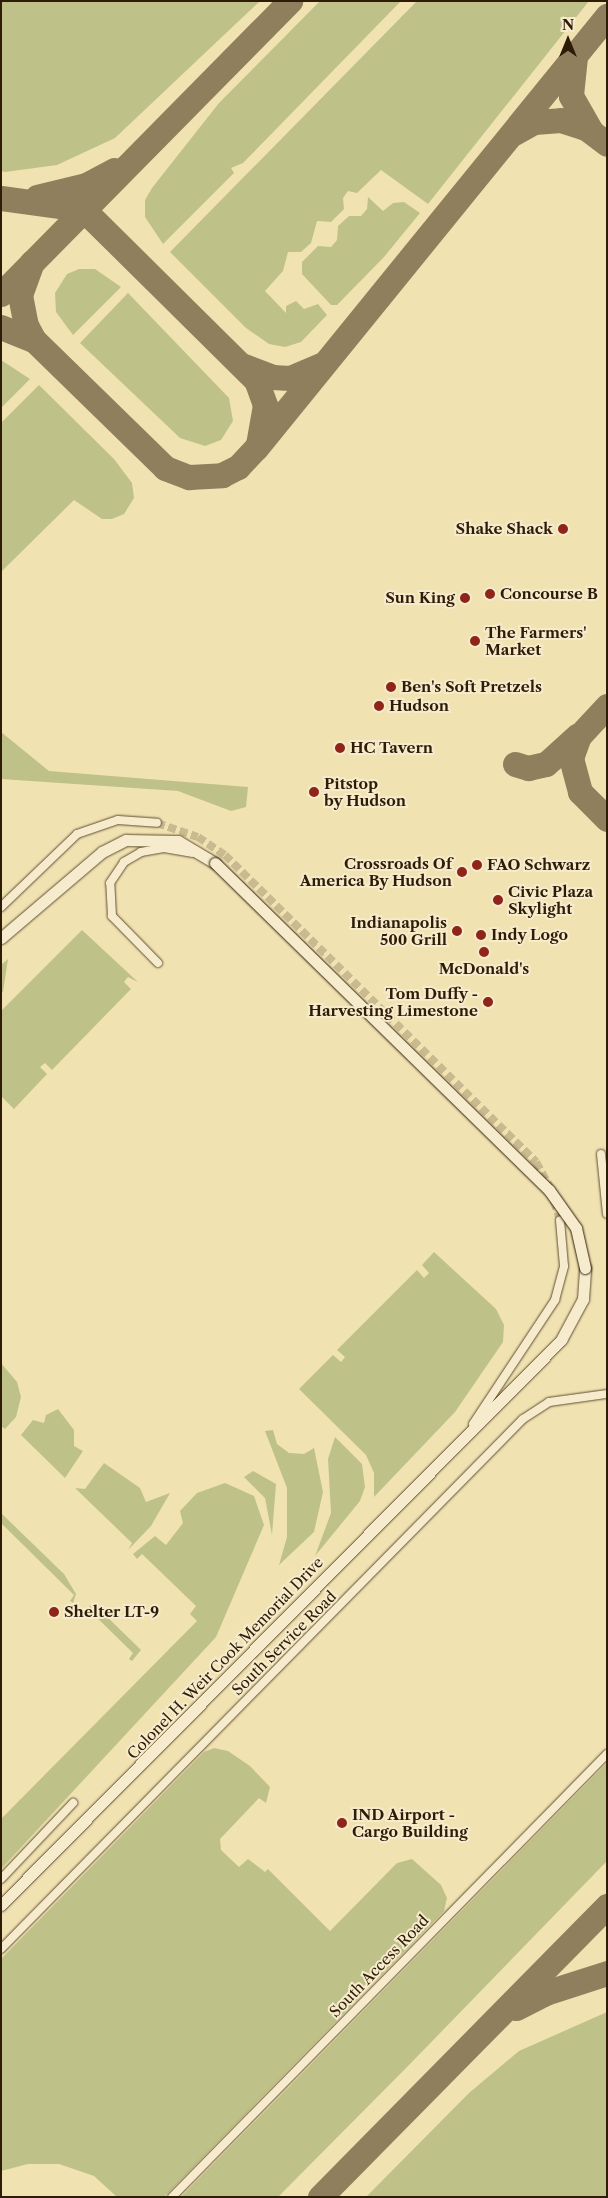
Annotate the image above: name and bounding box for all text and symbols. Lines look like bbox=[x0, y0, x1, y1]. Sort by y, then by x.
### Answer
north arrow bbox=[543, 15, 593, 65]
text: N bbox=[562, 16, 574, 34]
place label: Shake Shack bbox=[456, 520, 553, 538]
marker: Shake Shack bbox=[557, 523, 569, 535]
place label: Concourse B bbox=[500, 585, 598, 603]
marker: Concourse B bbox=[484, 588, 496, 600]
place label: Sun King bbox=[385, 589, 455, 607]
marker: Sun King bbox=[459, 592, 471, 604]
place label: The Farmers' Market bbox=[485, 623, 587, 658]
marker: The Farmers' Market bbox=[469, 635, 481, 647]
place label: Ben's Soft Pretzels bbox=[401, 678, 542, 696]
marker: Ben's Soft Pretzels bbox=[385, 681, 397, 693]
place label: Hudson bbox=[389, 697, 449, 715]
marker: Hudson bbox=[373, 700, 385, 712]
place label: HC Tavern bbox=[350, 739, 433, 757]
marker: HC Tavern bbox=[334, 742, 346, 754]
place label: Pitstop by Hudson bbox=[324, 774, 407, 809]
marker: Pitstop by Hudson bbox=[308, 786, 320, 798]
place label: Crossroads Of America By Hudson bbox=[299, 854, 452, 889]
place label: FAO Schwarz bbox=[487, 856, 590, 874]
marker: FAO Schwarz bbox=[471, 859, 483, 871]
marker: Crossroads Of America By Hudson bbox=[456, 866, 468, 878]
place label: Civic Plaza Skylight bbox=[508, 882, 593, 917]
marker: Civic Plaza Skylight bbox=[492, 894, 504, 906]
place label: Indianapolis 500 Grill bbox=[350, 913, 447, 948]
marker: Indianapolis 500 Grill bbox=[451, 925, 463, 937]
place label: Indy Logo bbox=[491, 926, 568, 944]
marker: Indy Logo bbox=[475, 929, 487, 941]
marker: McDonald's bbox=[478, 946, 490, 958]
place label: McDonald's bbox=[439, 960, 529, 978]
place label: Tom Duffy - Harvesting Limestone bbox=[308, 984, 478, 1019]
marker: Tom Duffy - Harvesting Limestone bbox=[482, 996, 494, 1008]
street label: Colonel H. Weir Cook Memorial Drive bbox=[123, 1553, 327, 1763]
street label: South Service Road bbox=[228, 1587, 340, 1699]
place label: Shelter LT-9 bbox=[64, 1603, 159, 1621]
marker: Shelter LT-9 bbox=[48, 1606, 60, 1618]
place label: IND Airport - Cargo Building bbox=[352, 1805, 468, 1840]
marker: IND Airport - Cargo Building bbox=[336, 1817, 348, 1829]
street label: South Access Road bbox=[326, 1911, 432, 2021]

